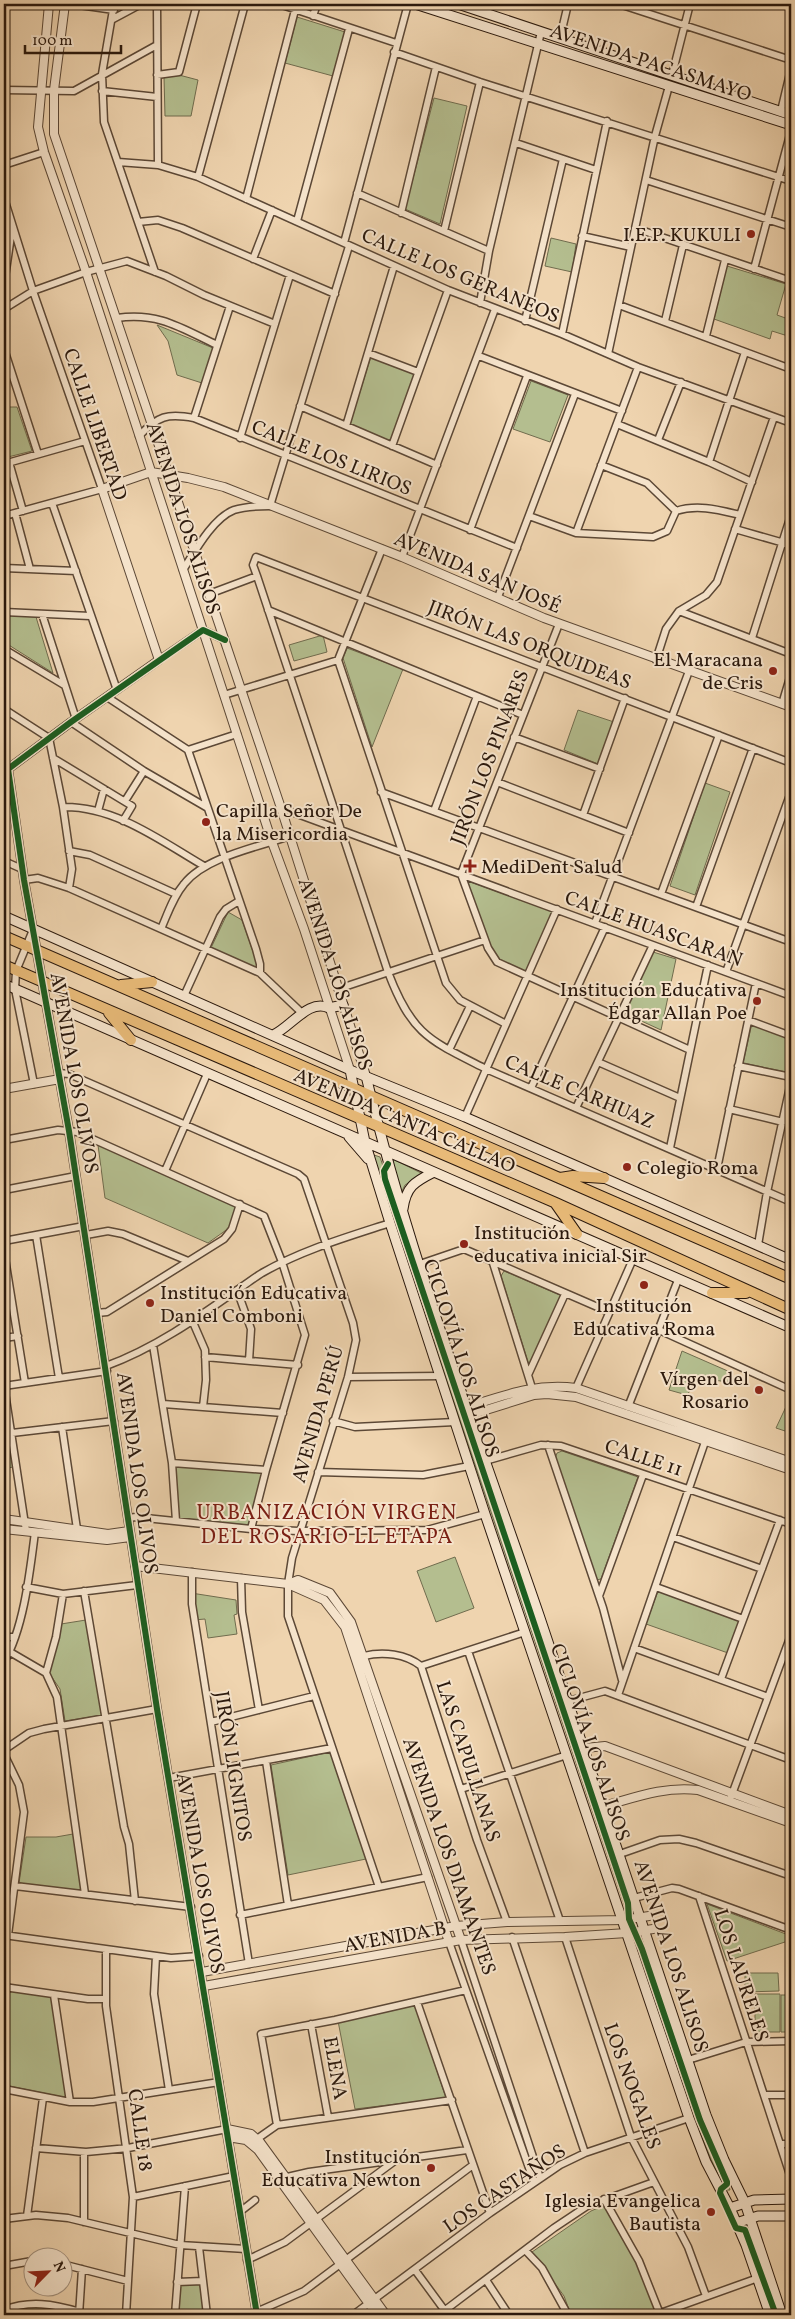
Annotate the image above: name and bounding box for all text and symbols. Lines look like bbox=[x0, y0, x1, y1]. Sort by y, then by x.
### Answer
street label: AVENIDA PACASMAYO bbox=[546, 18, 755, 110]
scale bar bbox=[25, 22, 121, 54]
text: 100 m bbox=[32, 31, 72, 52]
street label: CALLE LOS GERANEOS bbox=[357, 222, 564, 331]
place label: I.E.P. KUKULI bbox=[623, 222, 741, 250]
marker: I.E.P. KUKULI bbox=[745, 228, 757, 240]
street label: CALLE LIBERTAD bbox=[55, 345, 133, 504]
street label: CALLE LOS LIRIOS bbox=[247, 414, 416, 504]
street label: AVENIDA LOS ALISOS bbox=[138, 419, 226, 619]
street label: AVENIDA SAN JOSÉ bbox=[389, 526, 565, 622]
street label: JIRÓN LAS ORQUIDEAS bbox=[423, 594, 635, 698]
place label: El Maracana de Cris bbox=[653, 647, 763, 698]
marker: El Maracana de Cris bbox=[767, 665, 779, 677]
street label: JIRÓN LOS PINARES bbox=[445, 666, 537, 849]
place label: Capilla Señor De la Misericordia bbox=[216, 798, 362, 849]
marker: Capilla Señor De la Misericordia bbox=[200, 816, 212, 828]
place label: MediDent Salud bbox=[481, 854, 623, 882]
marker: MediDent Salud bbox=[463, 859, 477, 873]
street label: AVENIDA LOS ALISOS bbox=[290, 875, 378, 1075]
street label: CALLE HUASCARAN bbox=[560, 885, 746, 975]
street label: AVENIDA LOS OLIVOS bbox=[42, 971, 105, 1176]
place label: Institución Educativa Édgar Allan Poe bbox=[560, 977, 747, 1028]
marker: Institución Educativa Édgar Allan Poe bbox=[751, 995, 763, 1007]
street label: CALLE CARHUAZ bbox=[500, 1049, 658, 1137]
street label: AVENIDA CANTA CALLAO bbox=[289, 1062, 519, 1181]
place label: Colegio Roma bbox=[637, 1155, 758, 1183]
marker: Colegio Roma bbox=[621, 1161, 633, 1173]
place label: Institución educativa inicial Sir bbox=[474, 1220, 647, 1271]
marker: Institución educativa inicial Sir bbox=[458, 1238, 470, 1250]
street label: CICLOVÍA LOS ALISOS bbox=[415, 1256, 505, 1462]
marker: Institución Educativa Roma bbox=[638, 1279, 650, 1291]
place label: Institución Educativa Daniel Comboni bbox=[160, 1280, 347, 1331]
place label: Institución Educativa Roma bbox=[573, 1293, 715, 1344]
marker: Institución Educativa Daniel Comboni bbox=[144, 1297, 156, 1309]
street label: AVENIDA PERÚ bbox=[286, 1343, 352, 1487]
place label: Vírgen del Rosario bbox=[660, 1366, 749, 1417]
street label: AVENIDA LOS OLIVOS bbox=[108, 1370, 164, 1576]
marker: Vírgen del Rosario bbox=[753, 1384, 765, 1396]
street label: CALLE 11 bbox=[601, 1433, 686, 1485]
district label: URBANIZACIÓN VIRGEN DEL ROSARIO LL ETAPA bbox=[197, 1499, 457, 1552]
street label: CICLOVÍA LOS ALISOS bbox=[542, 1640, 636, 1845]
street label: LAS CAPULLANAS bbox=[428, 1677, 506, 1846]
street label: JIRÓN LIGNITOS bbox=[206, 1689, 258, 1844]
street label: AVENIDA LOS DIAMANTES bbox=[394, 1734, 502, 1979]
street label: AVENIDA LOS OLIVOS bbox=[168, 1771, 231, 1976]
street label: AVENIDA LOS ALISOS bbox=[626, 1857, 714, 2057]
street label: LOS LAURELES bbox=[705, 1905, 775, 2046]
street label: AVENIDA B bbox=[342, 1915, 449, 1961]
street label: LOS NOGALES bbox=[595, 2020, 667, 2154]
street label: ELENA bbox=[315, 2035, 353, 2102]
street label: CALLE 18 bbox=[119, 2087, 159, 2173]
street label: LOS CASTAÑOS bbox=[438, 2138, 572, 2241]
place label: Institución Educativa Newton bbox=[261, 2144, 421, 2195]
marker: Institución Educativa Newton bbox=[425, 2162, 437, 2174]
place label: Iglesia Evangelica Bautista bbox=[545, 2188, 701, 2239]
marker: Iglesia Evangelica Bautista bbox=[705, 2206, 717, 2218]
north arrow bbox=[22, 2246, 72, 2296]
text: N bbox=[48, 2259, 69, 2276]

